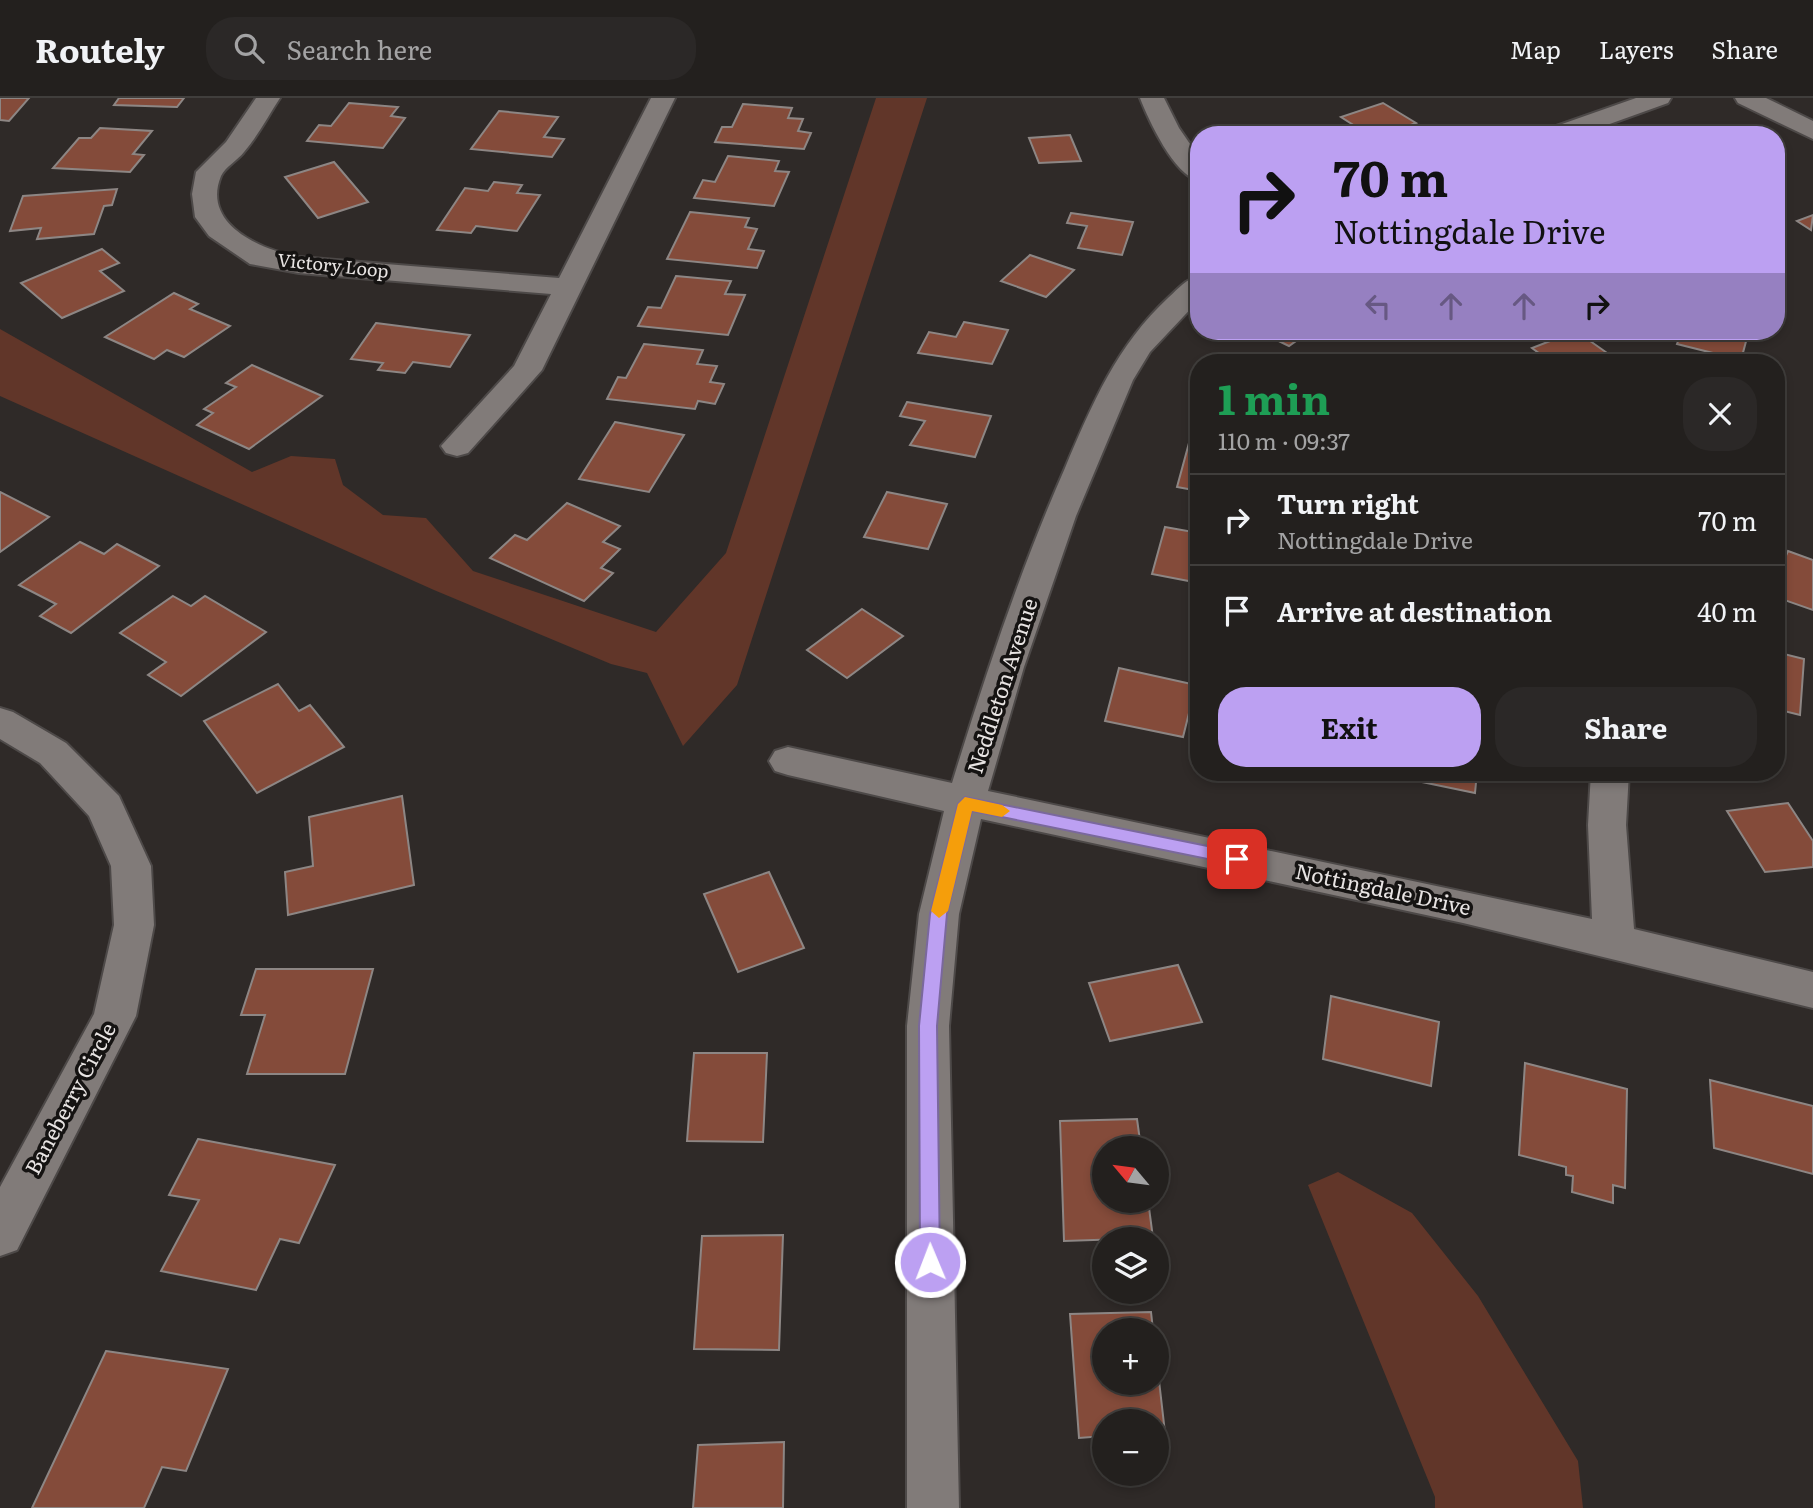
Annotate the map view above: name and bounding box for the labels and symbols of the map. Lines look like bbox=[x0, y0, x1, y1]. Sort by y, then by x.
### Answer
street label: Victory Loop bbox=[276, 245, 390, 284]
street label: Neddleton Avenue bbox=[958, 594, 1044, 777]
pin bbox=[1207, 829, 1267, 889]
street label: Nottingdale Drive bbox=[1293, 854, 1474, 921]
street label: Baneberry Circle bbox=[16, 1016, 122, 1179]
north arrow bbox=[1092, 1136, 1169, 1213]
position arrow bbox=[893, 1225, 967, 1299]

